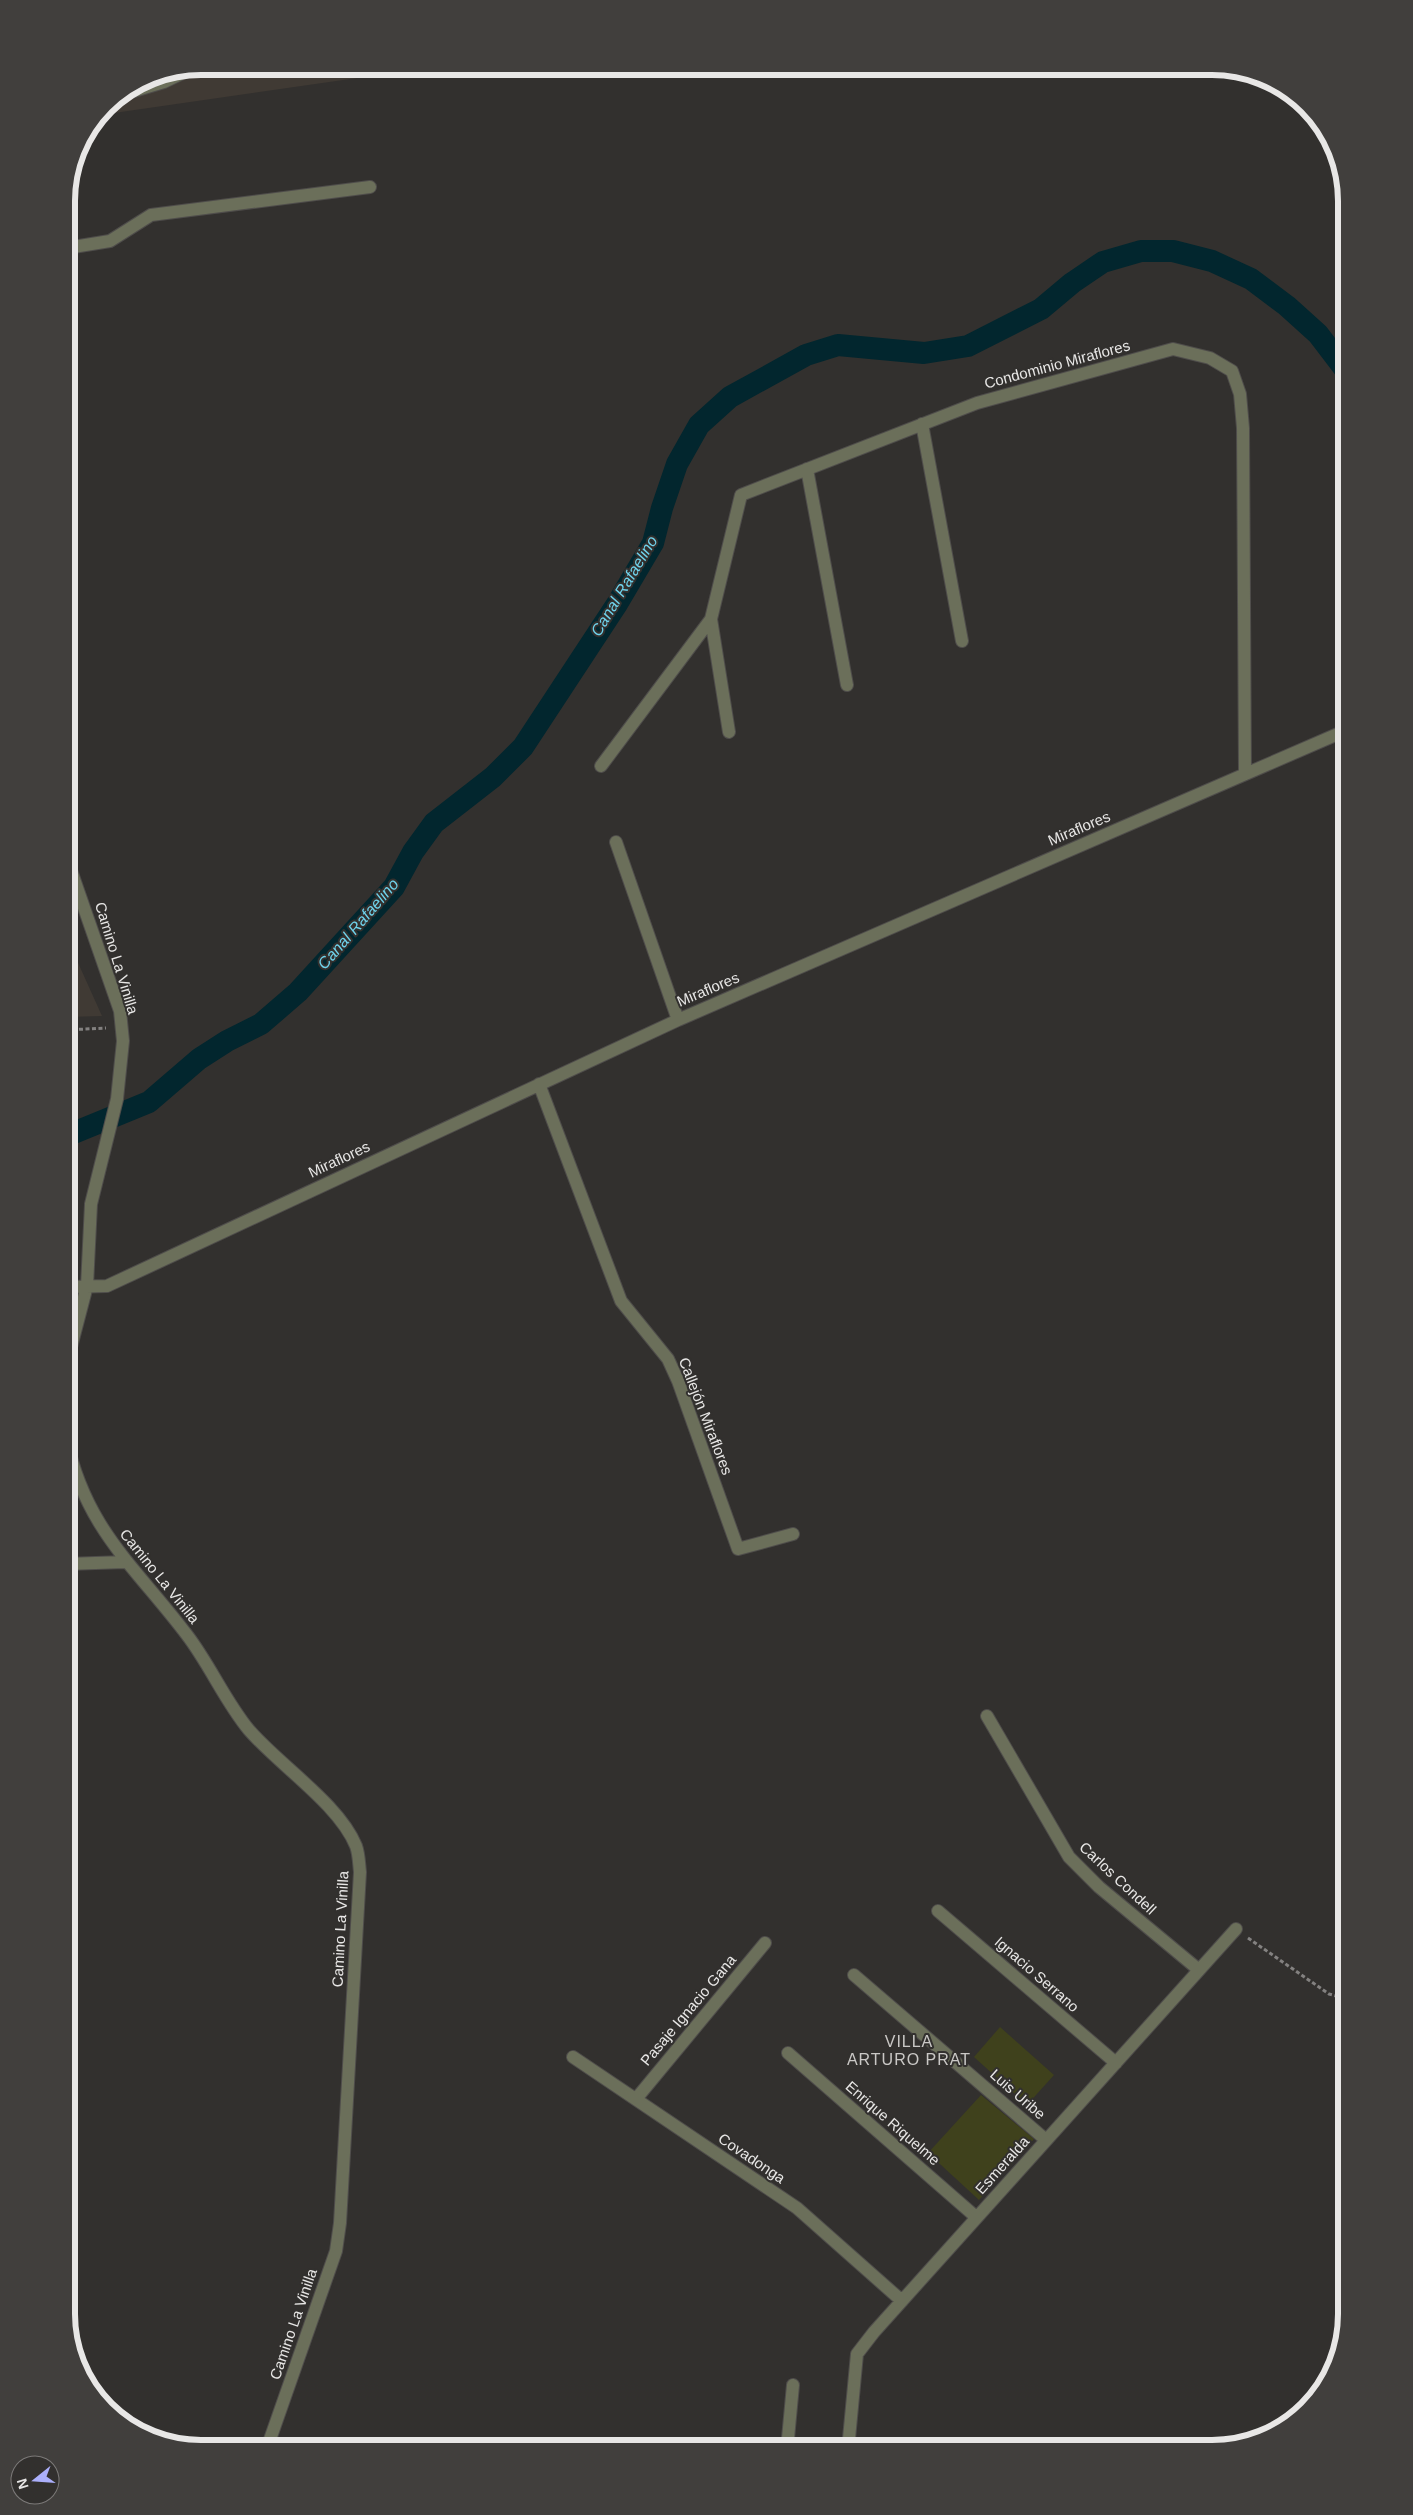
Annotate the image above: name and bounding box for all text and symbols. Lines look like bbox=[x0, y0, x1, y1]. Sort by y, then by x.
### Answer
street label: Condominio Miraflores bbox=[982, 336, 1132, 392]
water label: Canal Rafaelino bbox=[587, 533, 661, 639]
street label: Miraflores bbox=[1045, 807, 1113, 849]
water label: Canal Rafaelino bbox=[314, 875, 402, 973]
street label: Camino La Vinilla bbox=[92, 900, 142, 1017]
street label: Miraflores bbox=[674, 968, 742, 1010]
street label: Miraflores bbox=[306, 1137, 372, 1181]
street label: Callejón Miraflores bbox=[676, 1355, 736, 1477]
street label: Camino La Vinilla bbox=[117, 1525, 204, 1627]
street label: Carlos Condell bbox=[1076, 1838, 1160, 1918]
street label: Camino La Vinilla bbox=[328, 1870, 352, 1988]
street label: Ignacio Serrano bbox=[991, 1933, 1083, 2015]
street label: Pasaje Ignacio Gana bbox=[637, 1951, 740, 2069]
district label: VILLA ARTURO PRAT bbox=[847, 2033, 971, 2068]
street label: Luis Uribe bbox=[987, 2065, 1049, 2123]
street label: Enrique Riquelme bbox=[842, 2077, 944, 2169]
street label: Covadonga bbox=[715, 2129, 789, 2187]
street label: Esmeralda bbox=[972, 2132, 1033, 2197]
street label: Camino La Vinilla bbox=[266, 2266, 320, 2382]
north arrow bbox=[10, 2455, 60, 2505]
text: N bbox=[13, 2477, 32, 2491]

